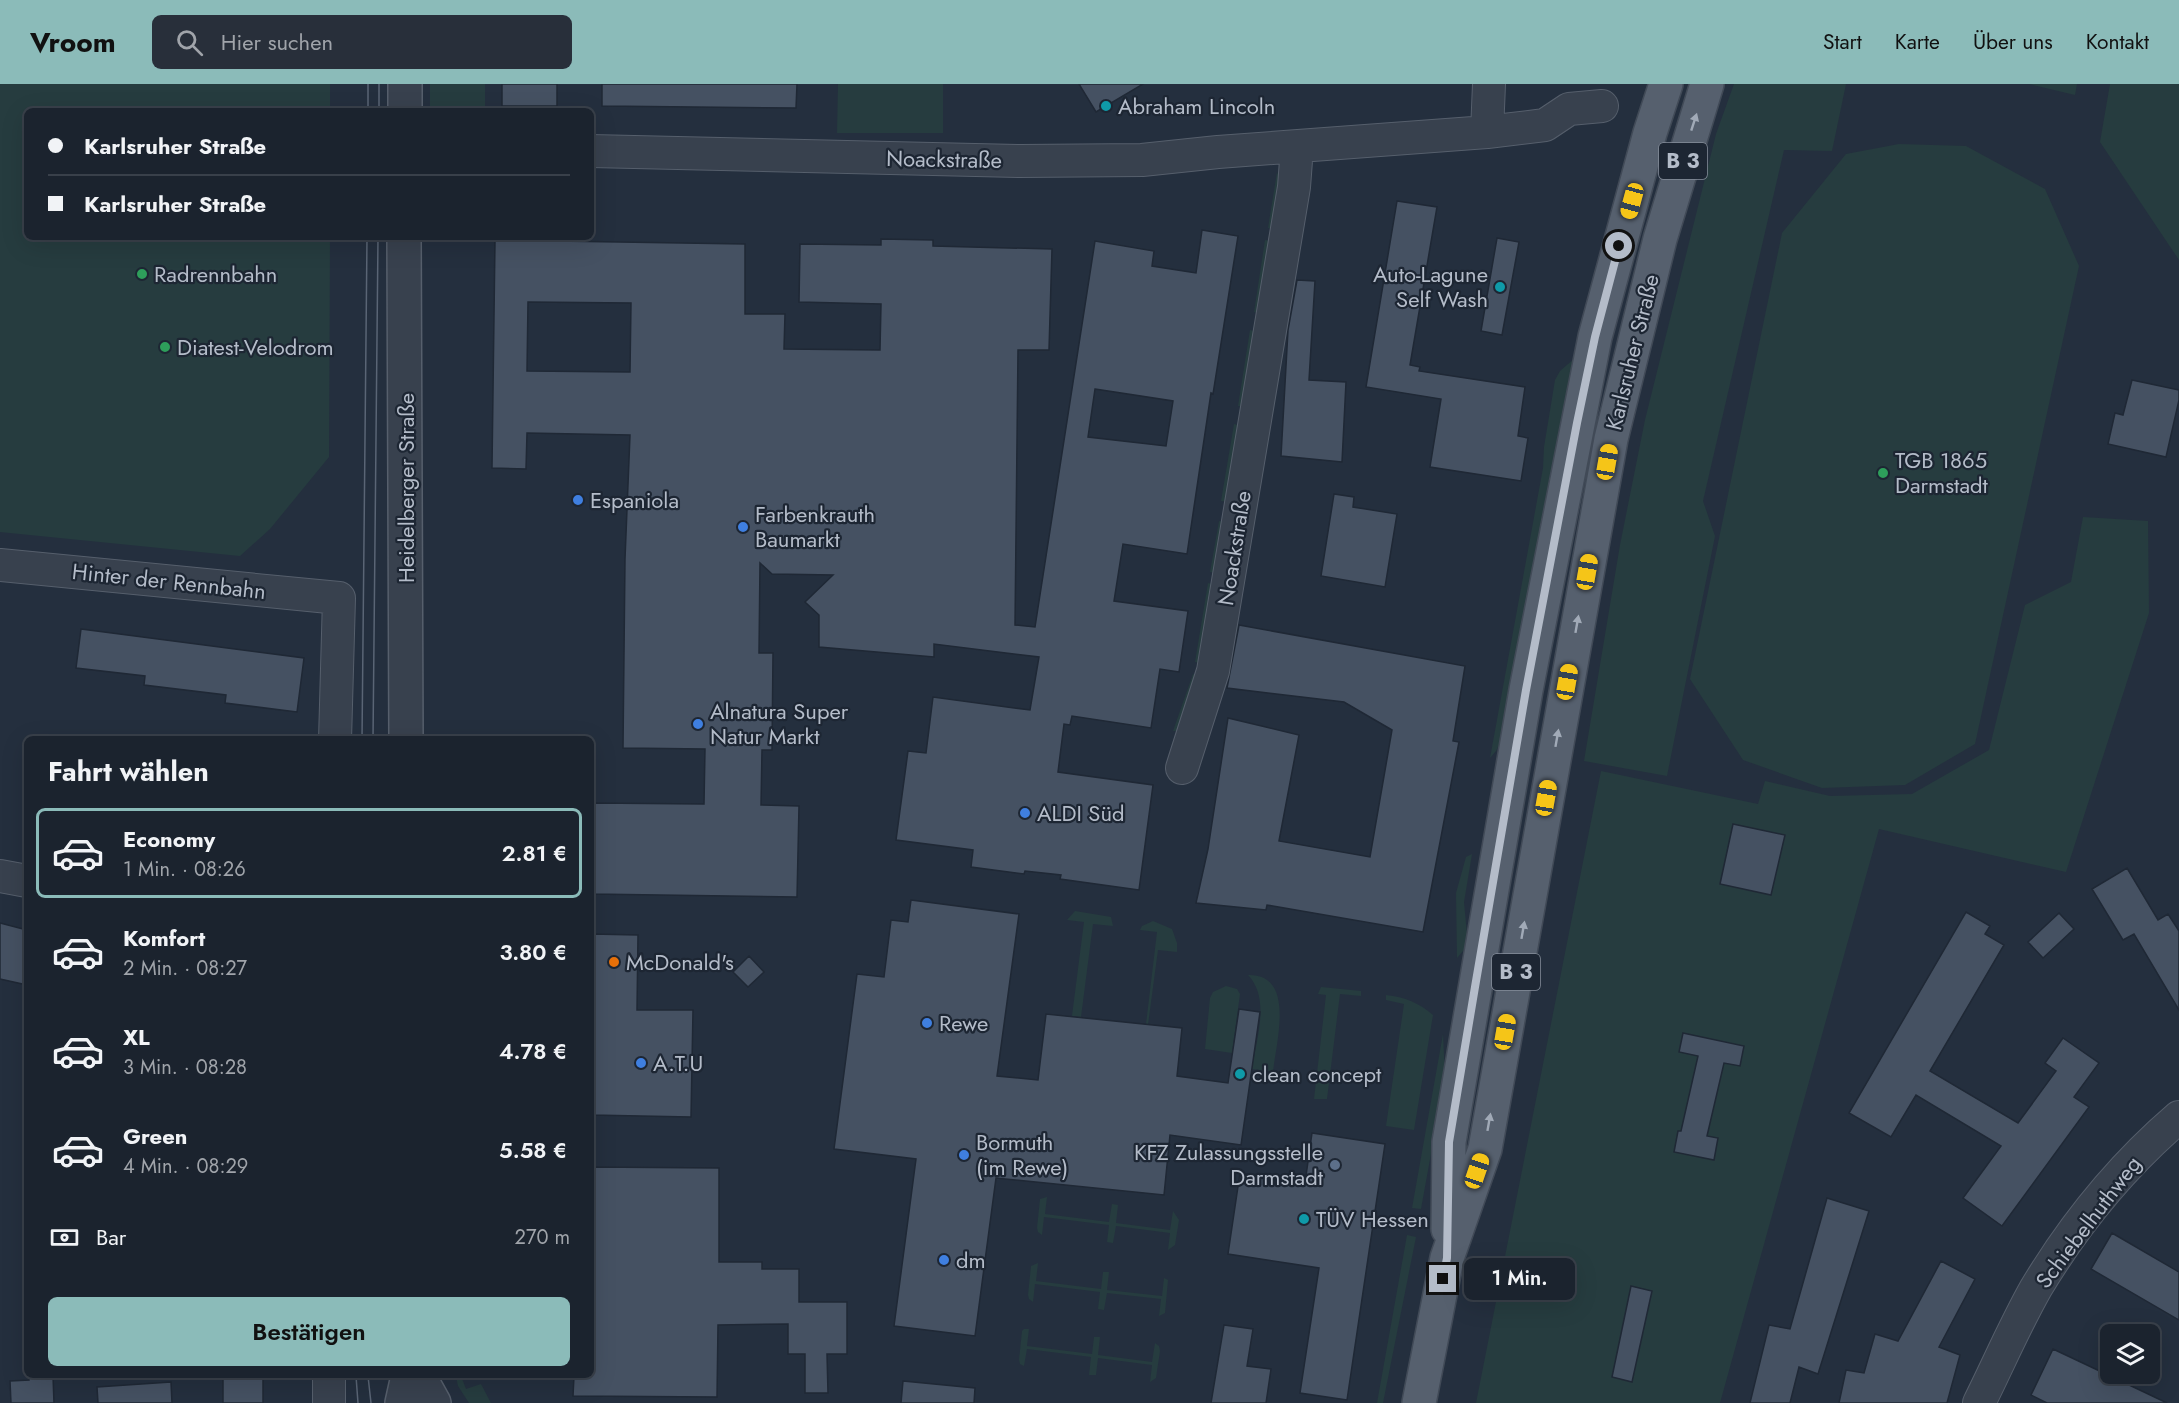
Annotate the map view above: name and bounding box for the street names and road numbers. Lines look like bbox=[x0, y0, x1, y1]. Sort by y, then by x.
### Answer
street label: Noackstraße bbox=[886, 142, 1002, 176]
road number: B 3 bbox=[1659, 143, 1707, 179]
street label: Karlsruher Straße bbox=[1597, 271, 1667, 433]
street label: Heidelberger Straße bbox=[390, 393, 422, 583]
street label: Noackstraße bbox=[1209, 488, 1259, 608]
street label: Hinter der Rennbahn bbox=[70, 555, 268, 607]
road number: B 3 bbox=[1492, 954, 1540, 990]
street label: Schiebelhuthweg bbox=[2028, 1149, 2148, 1295]

